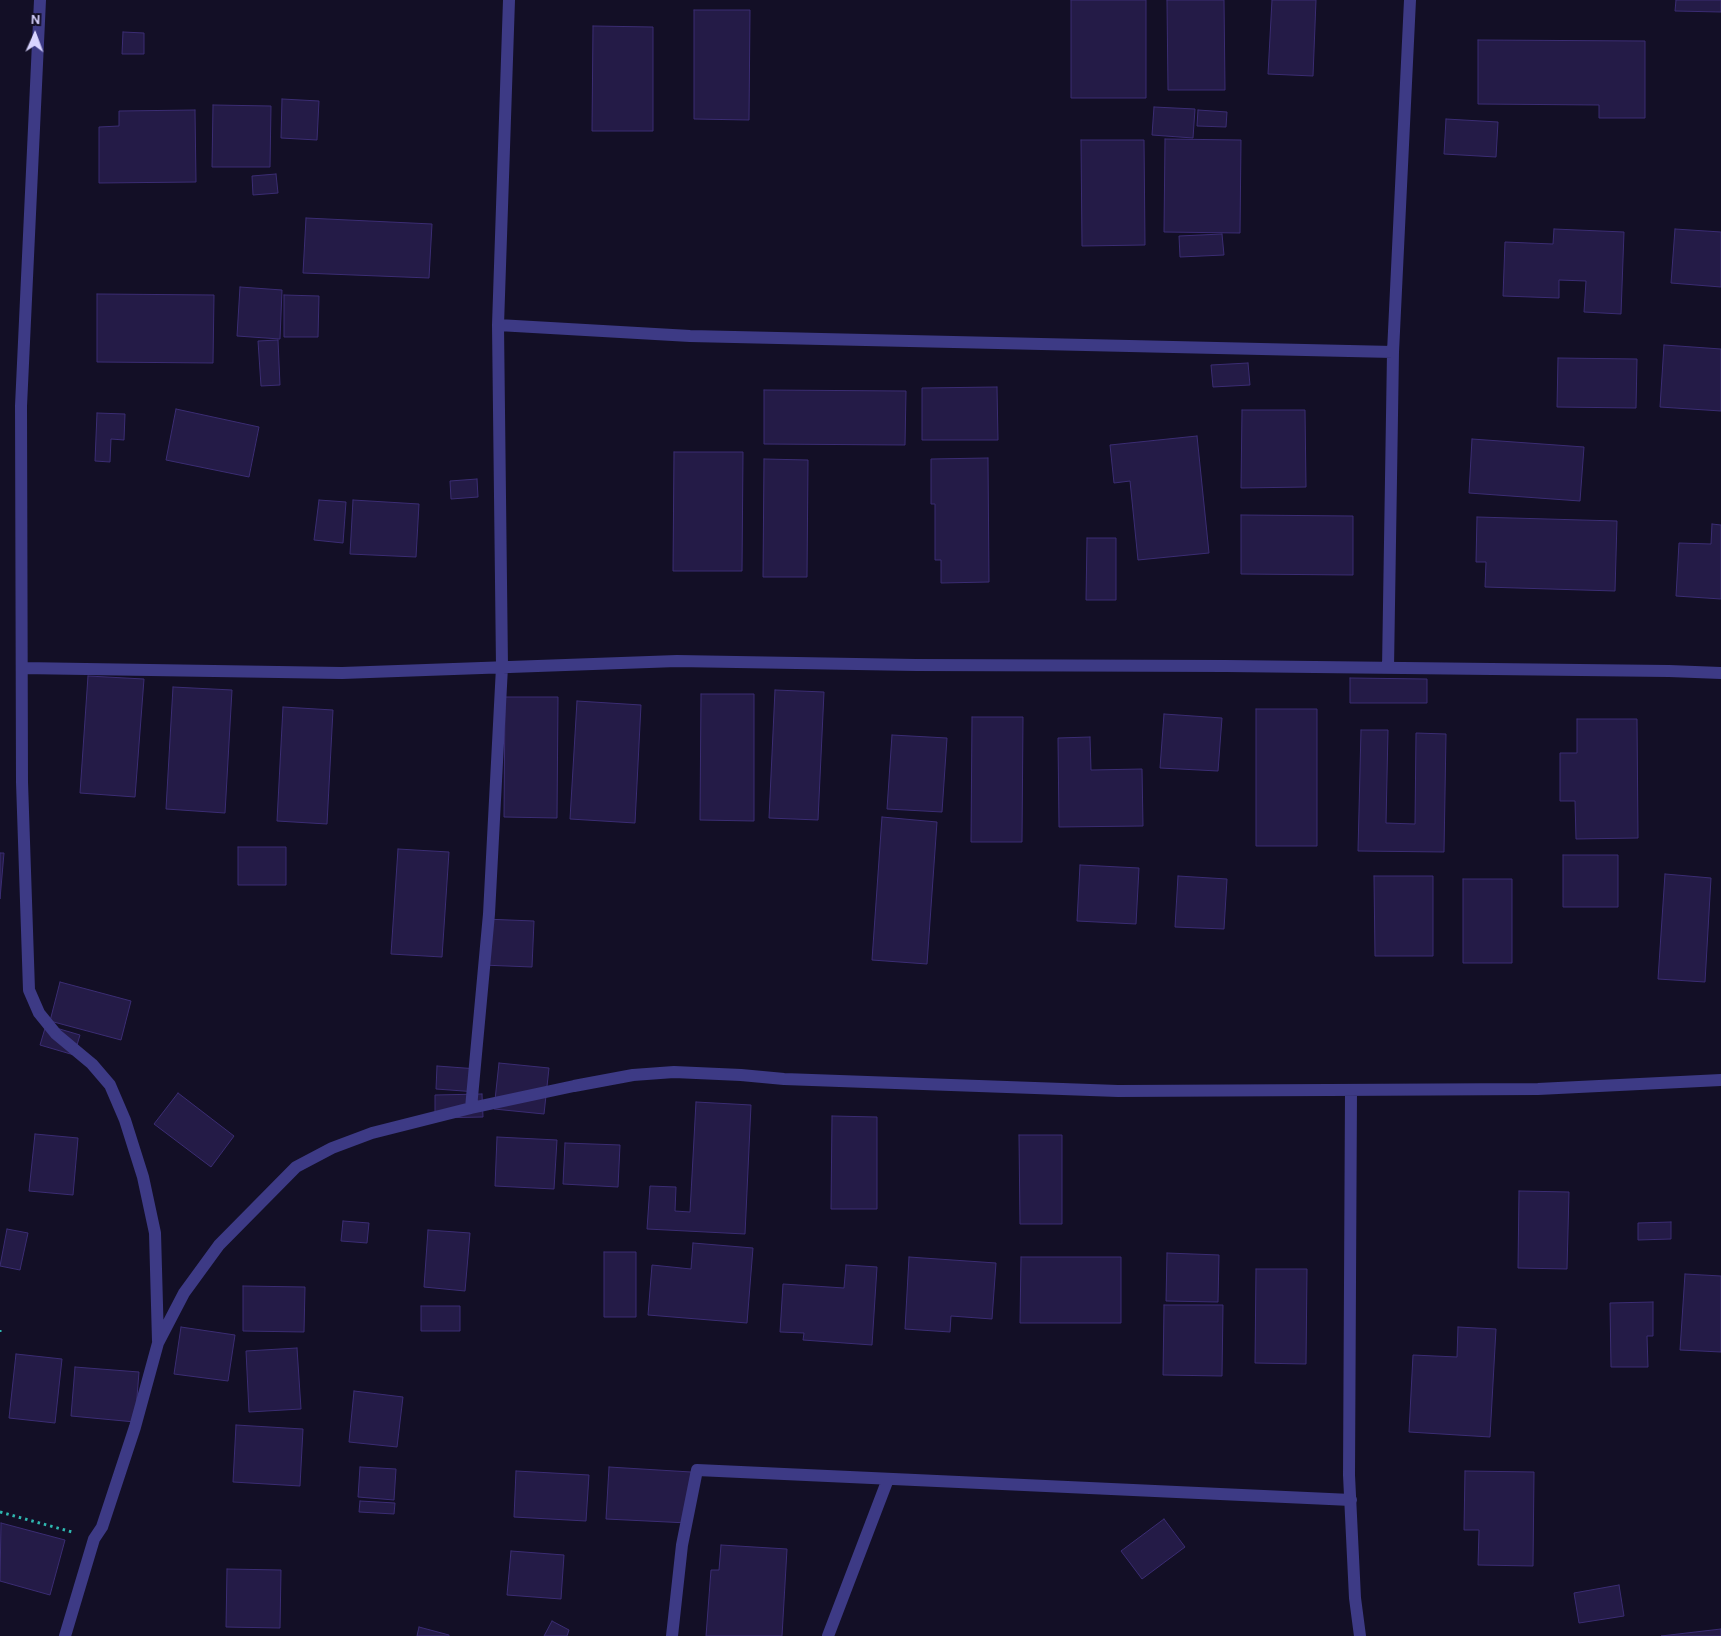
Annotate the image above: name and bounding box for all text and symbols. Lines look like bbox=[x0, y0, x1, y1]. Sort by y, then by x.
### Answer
north arrow bbox=[10, 10, 60, 60]
text: N bbox=[30, 11, 41, 28]

